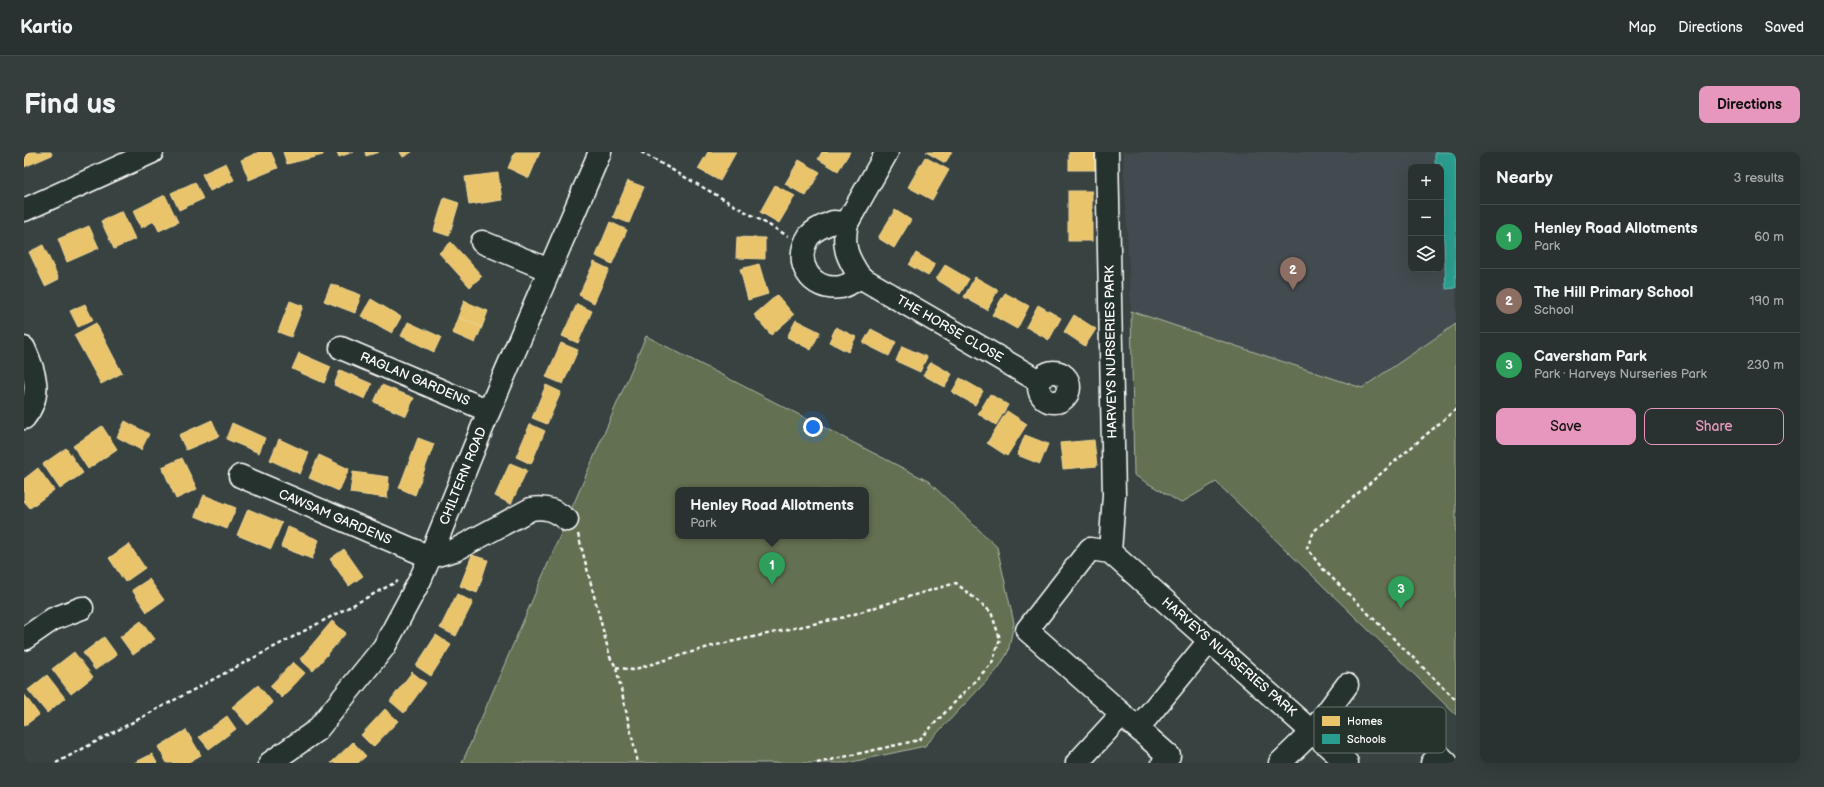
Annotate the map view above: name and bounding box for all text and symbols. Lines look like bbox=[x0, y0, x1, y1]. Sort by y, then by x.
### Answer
text: Kartio bbox=[20, 16, 73, 39]
text: Map bbox=[1628, 19, 1656, 36]
text: Directions bbox=[1678, 19, 1743, 36]
text: Saved bbox=[1765, 19, 1804, 36]
button: Directions bbox=[1699, 86, 1800, 123]
text: Find us bbox=[24, 88, 116, 121]
map controls bbox=[1408, 164, 1444, 272]
button: + bbox=[1408, 164, 1444, 200]
text: Nearby bbox=[1496, 168, 1553, 188]
text: 3 results bbox=[1733, 170, 1784, 186]
button: − bbox=[1408, 200, 1444, 236]
text: Henley Road Allotments bbox=[1534, 219, 1698, 238]
text: 1 bbox=[1506, 229, 1512, 245]
text: 60 m bbox=[1754, 229, 1784, 245]
button: layers bbox=[1408, 236, 1444, 272]
text: Park bbox=[1534, 238, 1560, 254]
pin: 2 bbox=[1280, 257, 1306, 290]
street label: HARVEYS NURSERIES PARK bbox=[1101, 265, 1121, 439]
text: The Hill Primary School bbox=[1534, 283, 1693, 302]
street label: THE HORSE CLOSE bbox=[894, 292, 1007, 366]
text: 2 bbox=[1505, 293, 1513, 309]
text: 190 m bbox=[1750, 293, 1784, 309]
text: School bbox=[1534, 302, 1574, 318]
text: Caversham Park bbox=[1534, 347, 1647, 366]
street label: RAGLAN GARDENS bbox=[358, 349, 472, 409]
text: 3 bbox=[1505, 357, 1513, 373]
text: 230 m bbox=[1747, 357, 1784, 373]
text: Park · Harveys Nurseries Park bbox=[1534, 366, 1707, 382]
button: Save bbox=[1496, 408, 1636, 445]
button: Share bbox=[1644, 408, 1784, 445]
your location bbox=[803, 417, 823, 437]
street label: CHILTERN ROAD bbox=[436, 425, 490, 527]
street label: CAWSAM GARDENS bbox=[276, 486, 394, 548]
popup bbox=[675, 487, 869, 539]
text: Henley Road Allotments bbox=[690, 496, 854, 515]
text: Park bbox=[690, 515, 716, 531]
pin: 1 bbox=[759, 552, 785, 585]
pin: 3 bbox=[1388, 576, 1414, 609]
street label: HARVEYS NURSERIES PARK bbox=[1158, 594, 1300, 720]
legend bbox=[1314, 707, 1446, 753]
text: Homes bbox=[1347, 715, 1383, 728]
text: Schools bbox=[1347, 733, 1387, 746]

